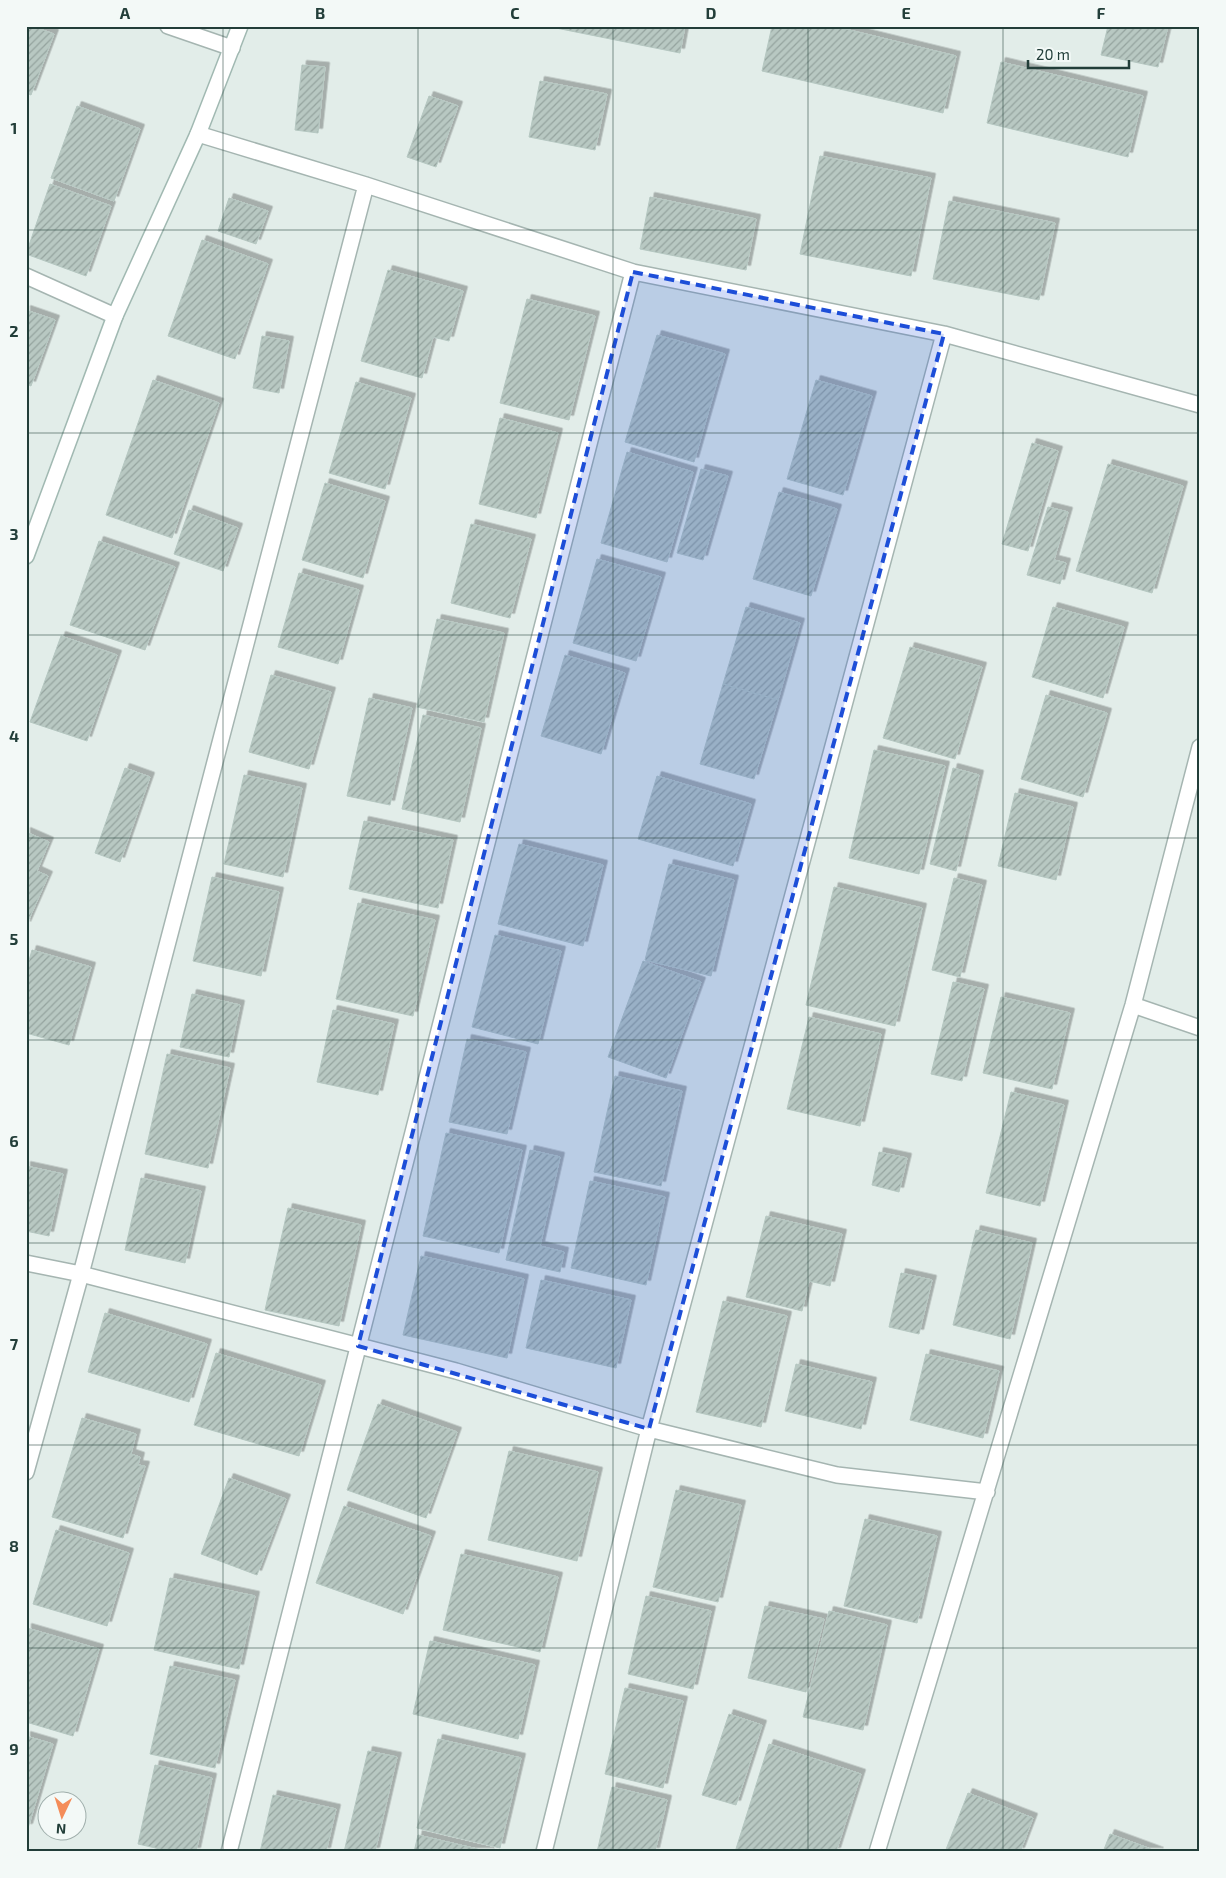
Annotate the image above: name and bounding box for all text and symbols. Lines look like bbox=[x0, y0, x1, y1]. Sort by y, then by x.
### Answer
text: A bbox=[120, 3, 131, 22]
text: B bbox=[315, 3, 325, 22]
text: C bbox=[510, 3, 520, 22]
text: D bbox=[706, 3, 717, 22]
text: E bbox=[901, 3, 911, 22]
text: F bbox=[1097, 3, 1106, 22]
scale bar bbox=[1028, 38, 1130, 70]
text: 20 m bbox=[1036, 45, 1070, 63]
text: 1 bbox=[11, 118, 17, 137]
text: 2 bbox=[9, 321, 19, 340]
text: 3 bbox=[9, 524, 19, 543]
text: 4 bbox=[9, 726, 19, 745]
text: 5 bbox=[10, 929, 19, 948]
text: 6 bbox=[9, 1131, 19, 1150]
text: 7 bbox=[10, 1334, 19, 1353]
text: 8 bbox=[9, 1536, 19, 1555]
text: 9 bbox=[9, 1739, 19, 1758]
north arrow bbox=[38, 1790, 88, 1840]
text: N bbox=[55, 1821, 67, 1838]

